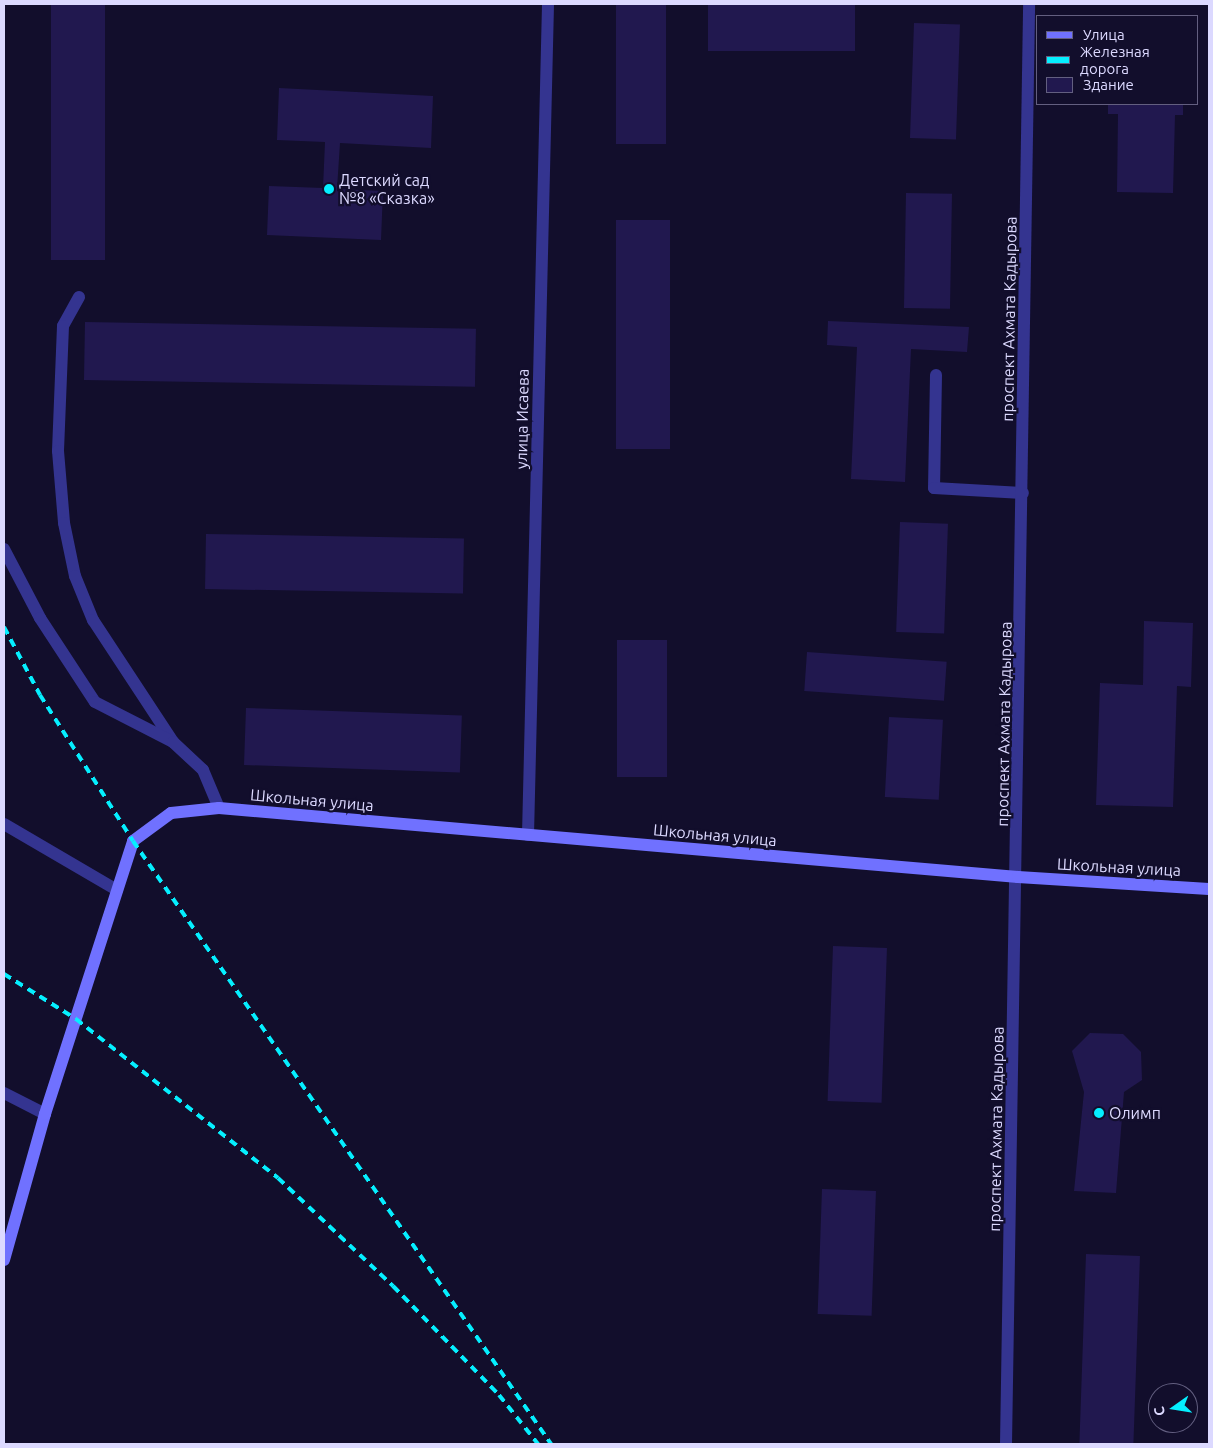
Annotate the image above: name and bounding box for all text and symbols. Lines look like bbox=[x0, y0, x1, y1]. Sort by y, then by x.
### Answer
legend bbox=[1036, 15, 1198, 105]
text: Улица bbox=[1083, 26, 1125, 43]
text: Железная дорога bbox=[1080, 43, 1150, 77]
text: Здание bbox=[1083, 76, 1134, 93]
place label: Детский сад №8 «Сказка» bbox=[339, 170, 435, 208]
marker: Детский сад №8 «Сказка» bbox=[323, 183, 335, 195]
street label: проспект Ахмата Кадырова bbox=[998, 216, 1020, 422]
street label: улица Исаева bbox=[512, 369, 532, 469]
street label: проспект Ахмата Кадырова bbox=[993, 621, 1015, 827]
street label: Школьная улица bbox=[249, 785, 375, 815]
street label: Школьная улица bbox=[652, 820, 778, 850]
street label: Школьная улица bbox=[1057, 854, 1181, 880]
street label: проспект Ахмата Кадырова bbox=[985, 1026, 1007, 1232]
place label: Олимп bbox=[1109, 1103, 1161, 1123]
marker: Олимп bbox=[1093, 1107, 1105, 1119]
north arrow bbox=[1148, 1383, 1198, 1433]
text: С bbox=[1151, 1405, 1168, 1417]

